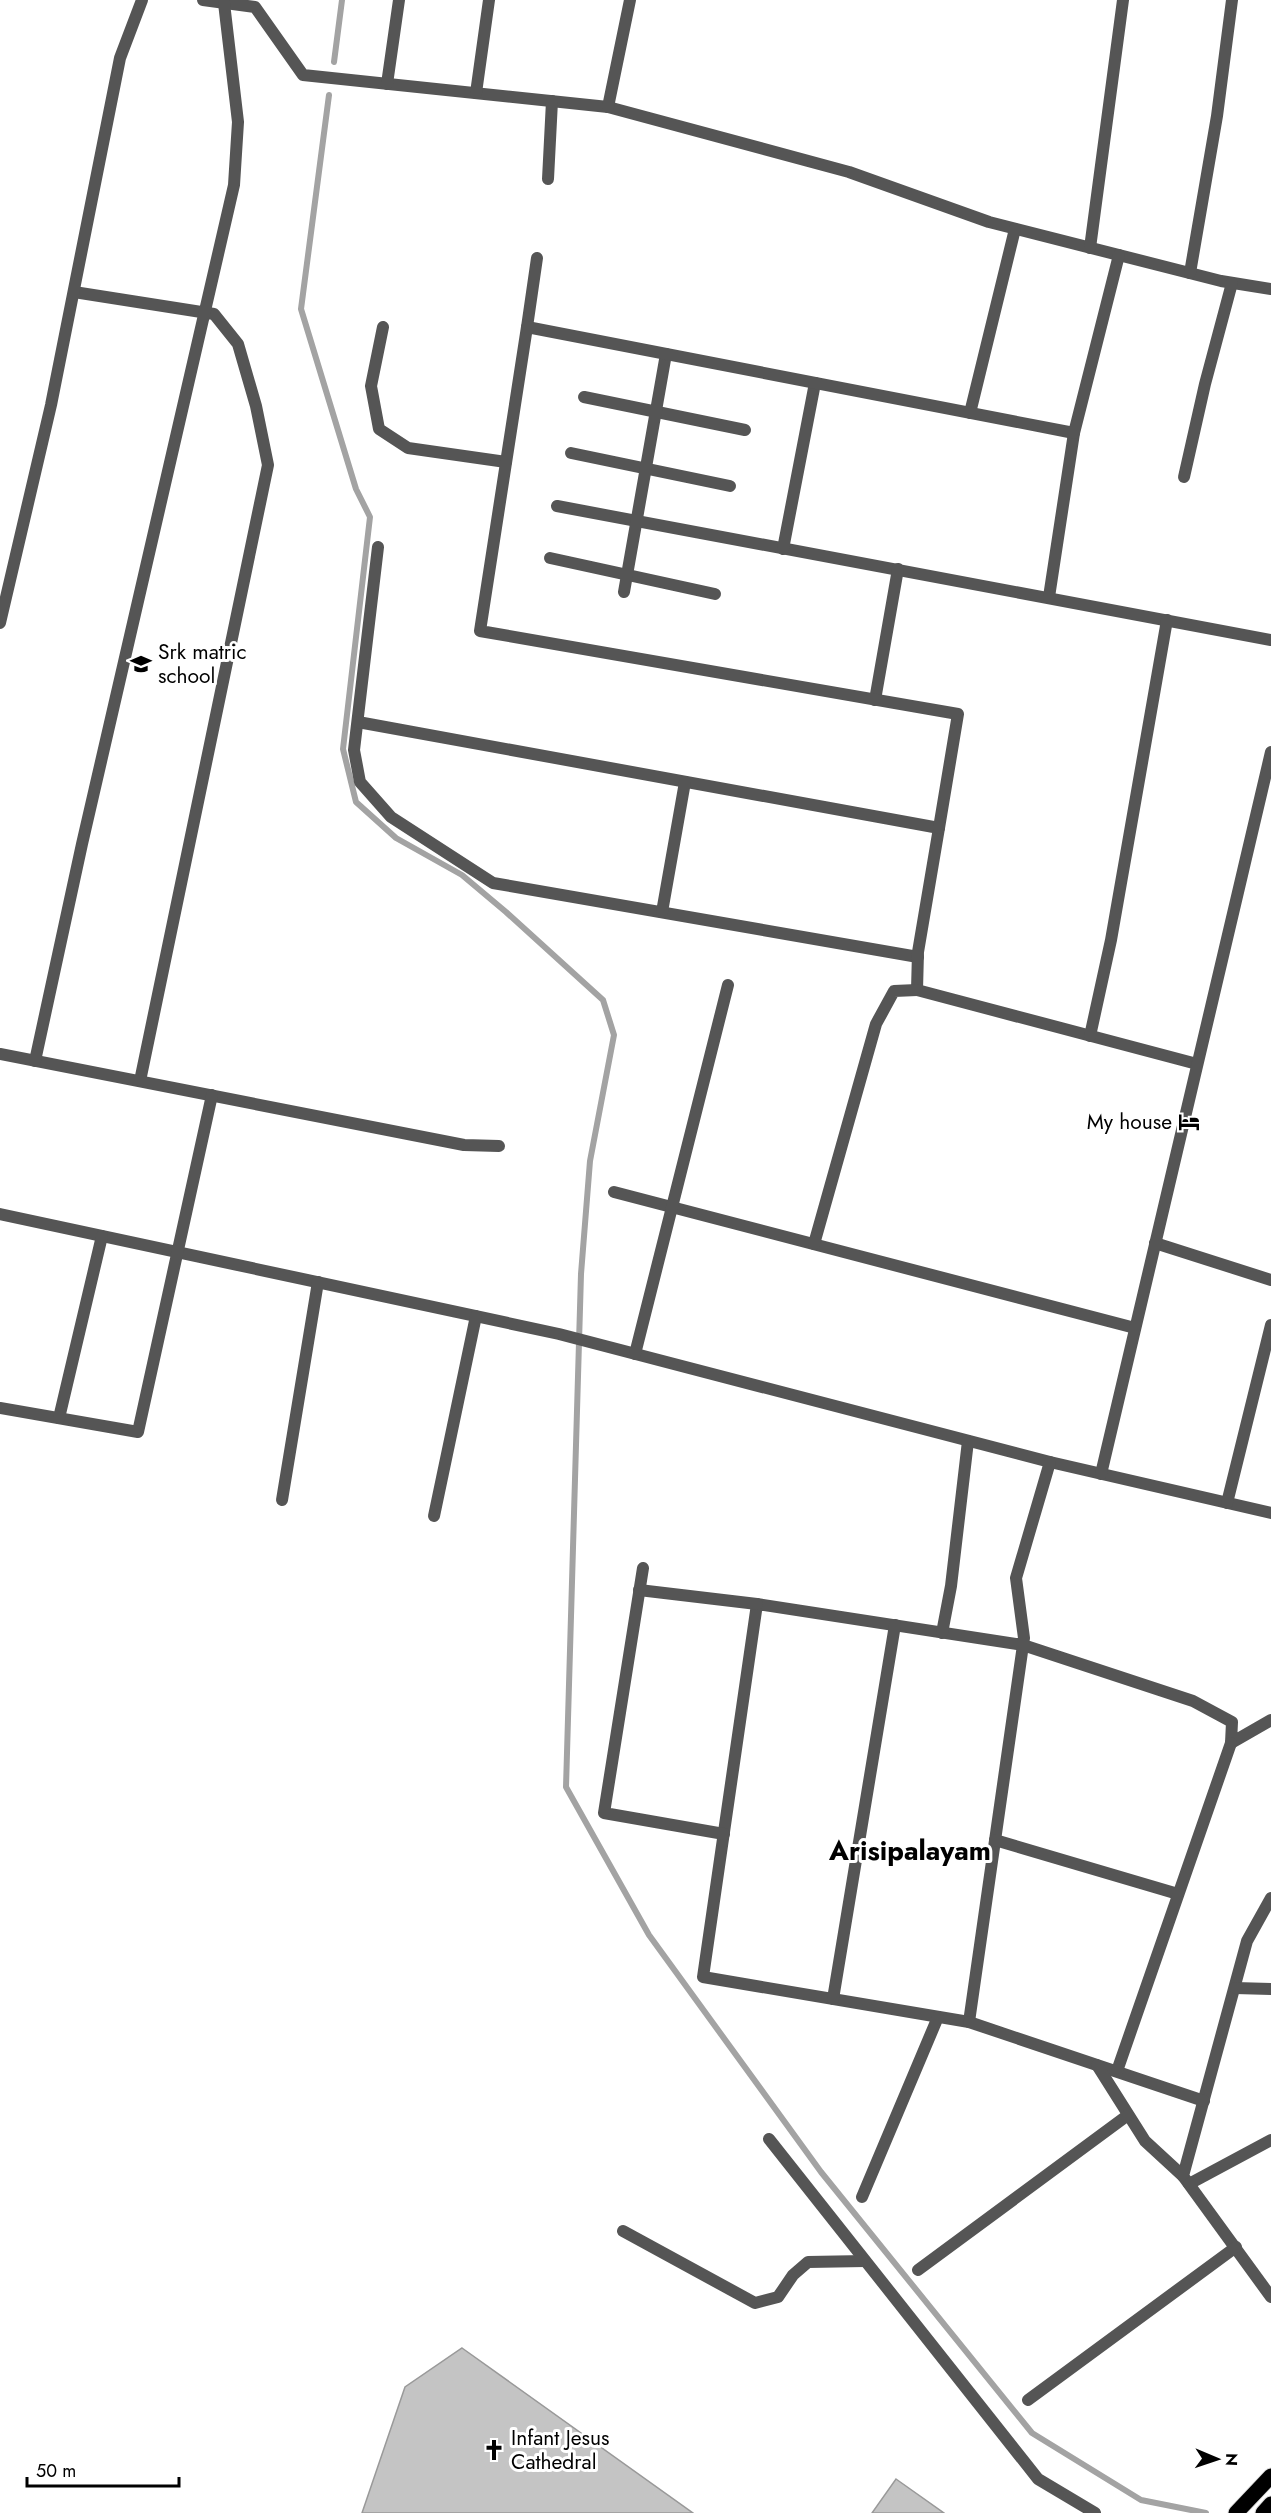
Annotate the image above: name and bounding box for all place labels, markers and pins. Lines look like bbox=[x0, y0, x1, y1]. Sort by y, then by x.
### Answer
place label: Srk matric school bbox=[158, 637, 246, 691]
school or university icon: Srk matric school bbox=[129, 652, 153, 676]
place label: My house bbox=[1087, 1107, 1172, 1137]
hotel icon: My house bbox=[1177, 1110, 1201, 1134]
place label: Infant Jesus Cathedral bbox=[511, 2423, 609, 2477]
church icon: Infant Jesus Cathedral bbox=[482, 2438, 506, 2462]

